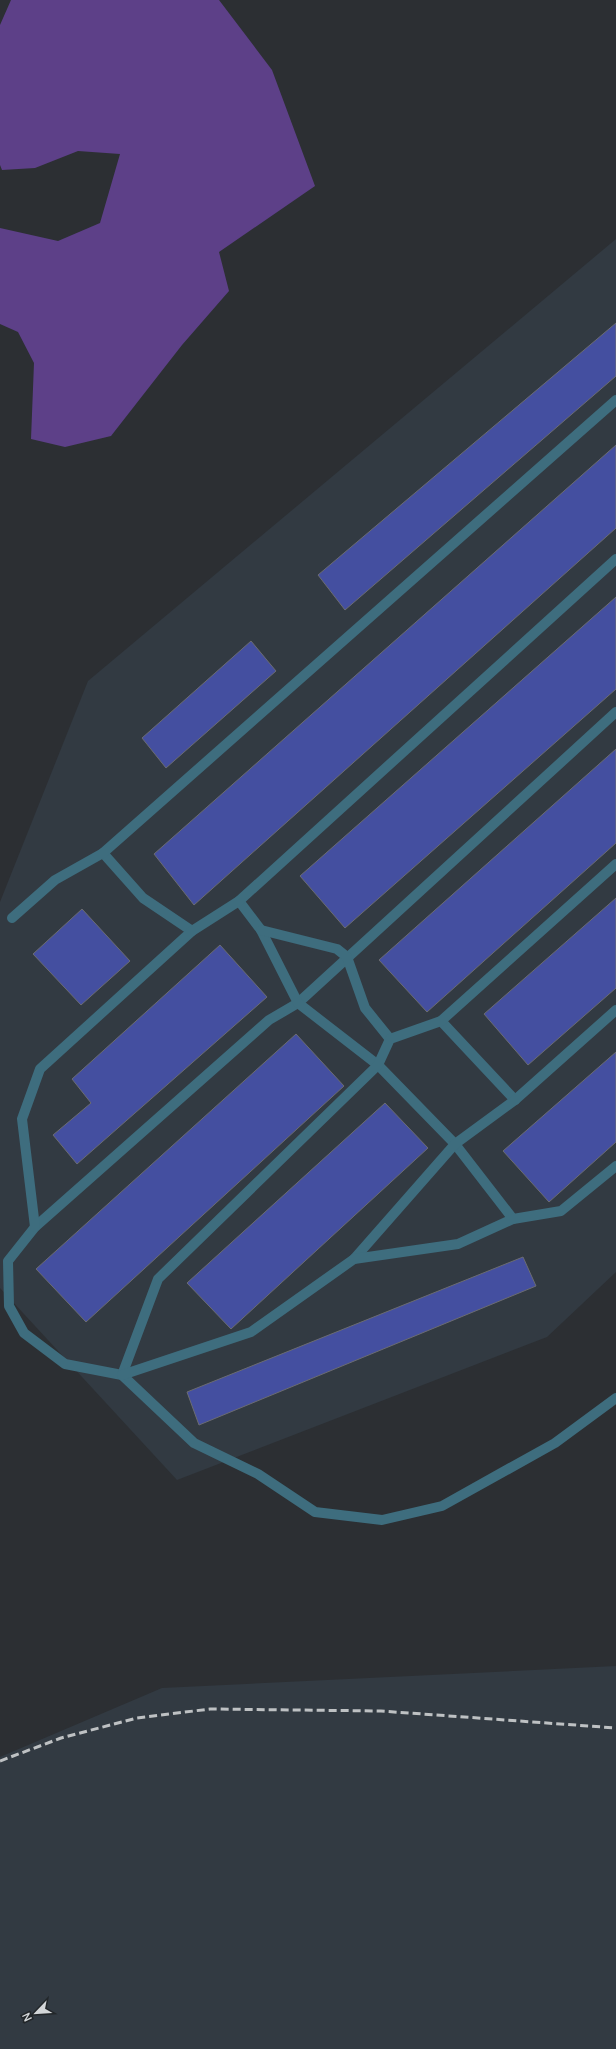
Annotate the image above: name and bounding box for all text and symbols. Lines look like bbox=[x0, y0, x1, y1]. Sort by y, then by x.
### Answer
north arrow bbox=[16, 1993, 56, 2033]
text: N bbox=[18, 2011, 35, 2024]

